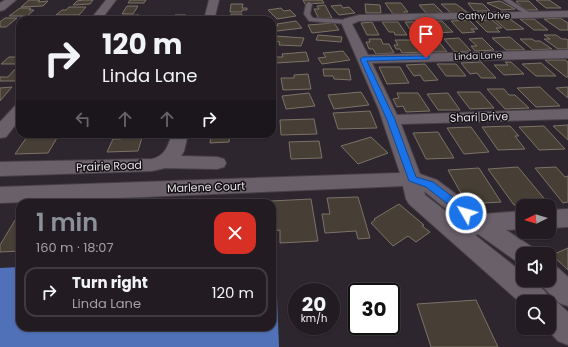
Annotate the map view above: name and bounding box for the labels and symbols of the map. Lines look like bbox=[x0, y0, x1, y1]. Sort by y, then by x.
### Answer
street label: Cathy Drive bbox=[458, 10, 511, 22]
pin bbox=[409, 17, 443, 58]
street label: Linda Lane bbox=[454, 49, 502, 63]
street label: Shari Drive bbox=[450, 108, 509, 126]
street label: Prairie Road bbox=[76, 157, 142, 175]
street label: Marlene Court bbox=[167, 178, 245, 196]
position arrow bbox=[445, 192, 487, 234]
north arrow bbox=[516, 199, 556, 239]
speed limit sign: 30 bbox=[348, 283, 400, 335]

